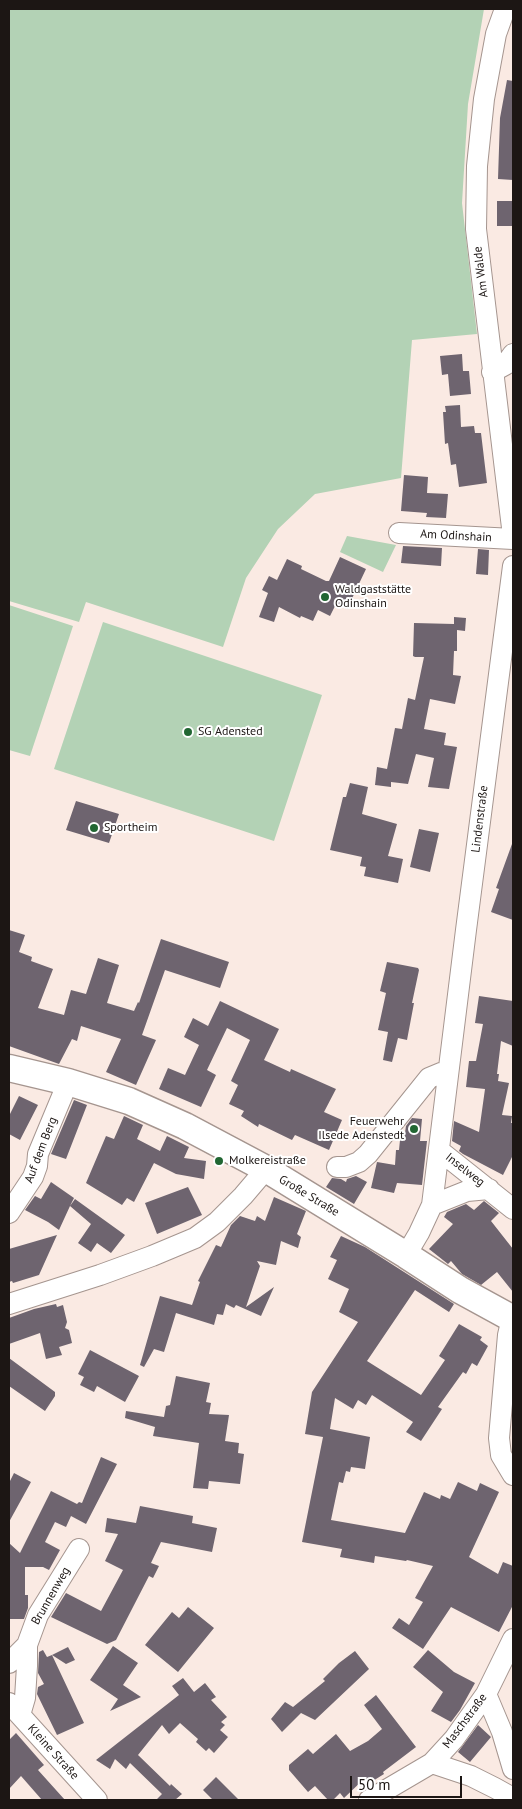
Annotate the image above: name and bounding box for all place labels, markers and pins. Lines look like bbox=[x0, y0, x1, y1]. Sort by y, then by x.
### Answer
place label: Waldgaststätte Odinshain bbox=[335, 583, 411, 611]
marker: Waldgaststätte Odinshain bbox=[319, 591, 331, 603]
place label: SG Adensted bbox=[198, 725, 263, 739]
marker: SG Adensted bbox=[182, 726, 194, 738]
place label: Sportheim bbox=[104, 821, 157, 835]
marker: Sportheim bbox=[88, 822, 100, 834]
place label: Feuerwehr Ilsede Adenstedt bbox=[318, 1115, 404, 1143]
marker: Feuerwehr Ilsede Adenstedt bbox=[408, 1123, 420, 1135]
place label: Molkereistraße bbox=[229, 1154, 306, 1168]
marker: Molkereistraße bbox=[213, 1155, 225, 1167]

